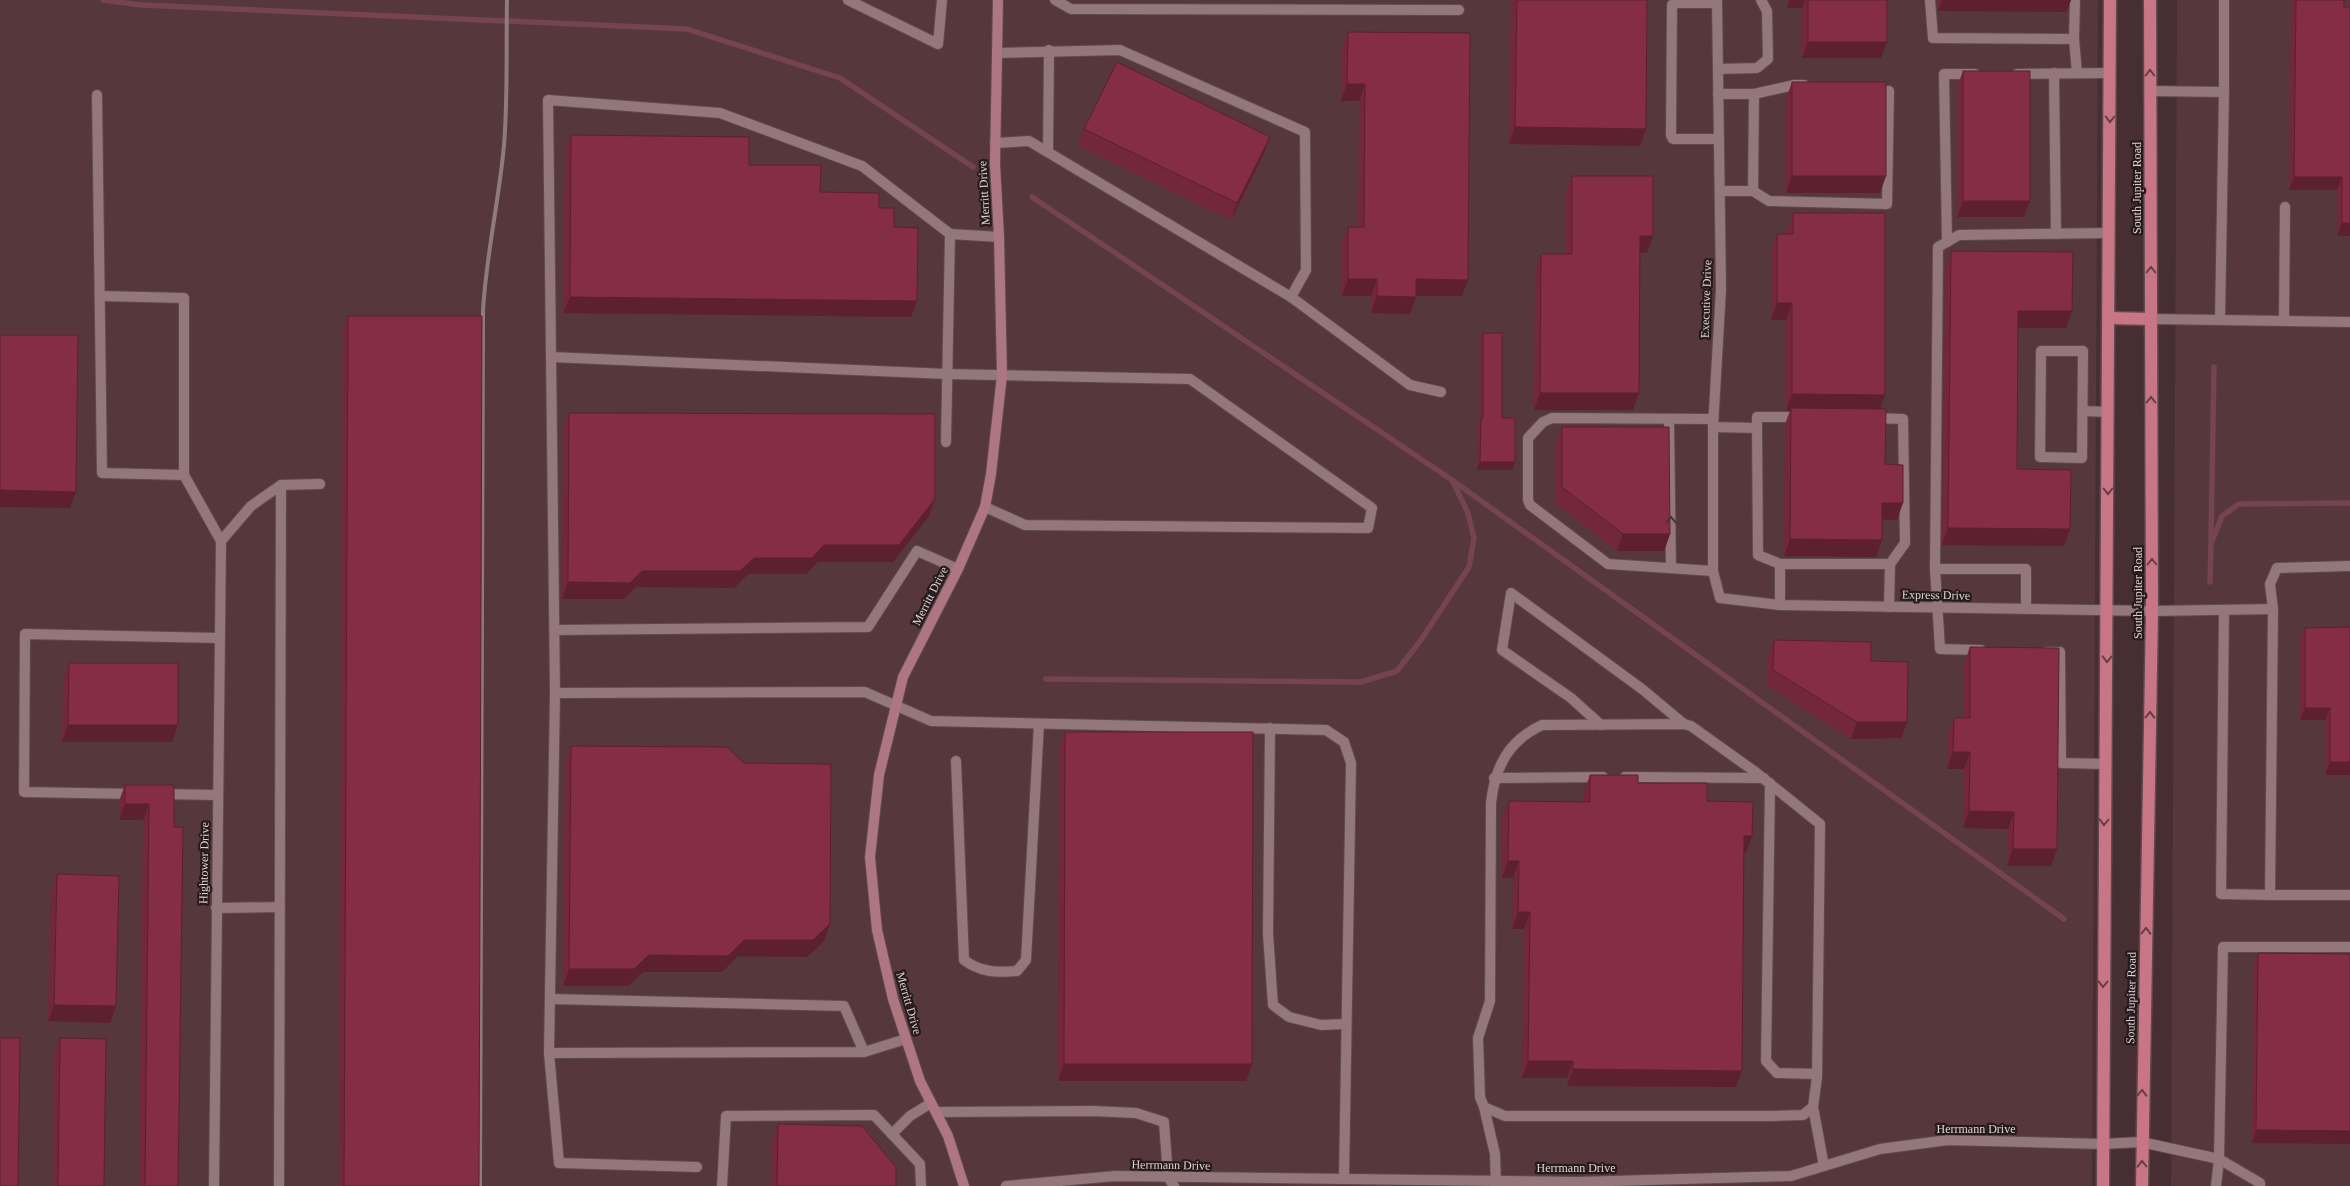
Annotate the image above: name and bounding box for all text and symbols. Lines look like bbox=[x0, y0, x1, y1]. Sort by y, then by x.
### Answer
one-way arrow bbox=[2145, 68, 2155, 76]
one-way arrow bbox=[2105, 115, 2115, 123]
street label: South Jupiter Road bbox=[2130, 142, 2144, 234]
street label: Merritt Drive bbox=[975, 161, 993, 225]
street label: Executive Drive bbox=[1698, 260, 1714, 338]
one-way arrow bbox=[2146, 266, 2156, 274]
one-way arrow bbox=[2146, 396, 2156, 404]
one-way arrow bbox=[2103, 488, 2113, 496]
one-way arrow bbox=[1665, 516, 1676, 524]
street label: South Jupiter Road bbox=[2131, 547, 2145, 639]
one-way arrow bbox=[2147, 558, 2157, 566]
street label: Merritt Drive bbox=[909, 564, 951, 628]
street label: Express Drive bbox=[1902, 587, 1970, 603]
one-way arrow bbox=[2101, 655, 2112, 663]
one-way arrow bbox=[2145, 711, 2155, 718]
one-way arrow bbox=[2099, 818, 2109, 826]
street label: Hightower Drive bbox=[196, 822, 212, 904]
one-way arrow bbox=[2141, 927, 2151, 934]
street label: South Jupiter Road bbox=[2123, 952, 2139, 1044]
street label: Merritt Drive bbox=[893, 970, 925, 1036]
one-way arrow bbox=[2098, 980, 2108, 988]
one-way arrow bbox=[2137, 1089, 2148, 1097]
street label: Herrmann Drive bbox=[1937, 1122, 2015, 1136]
street label: Herrmann Drive bbox=[1131, 1157, 1211, 1173]
one-way arrow bbox=[2137, 1160, 2147, 1168]
street label: Herrmann Drive bbox=[1537, 1161, 1615, 1175]

